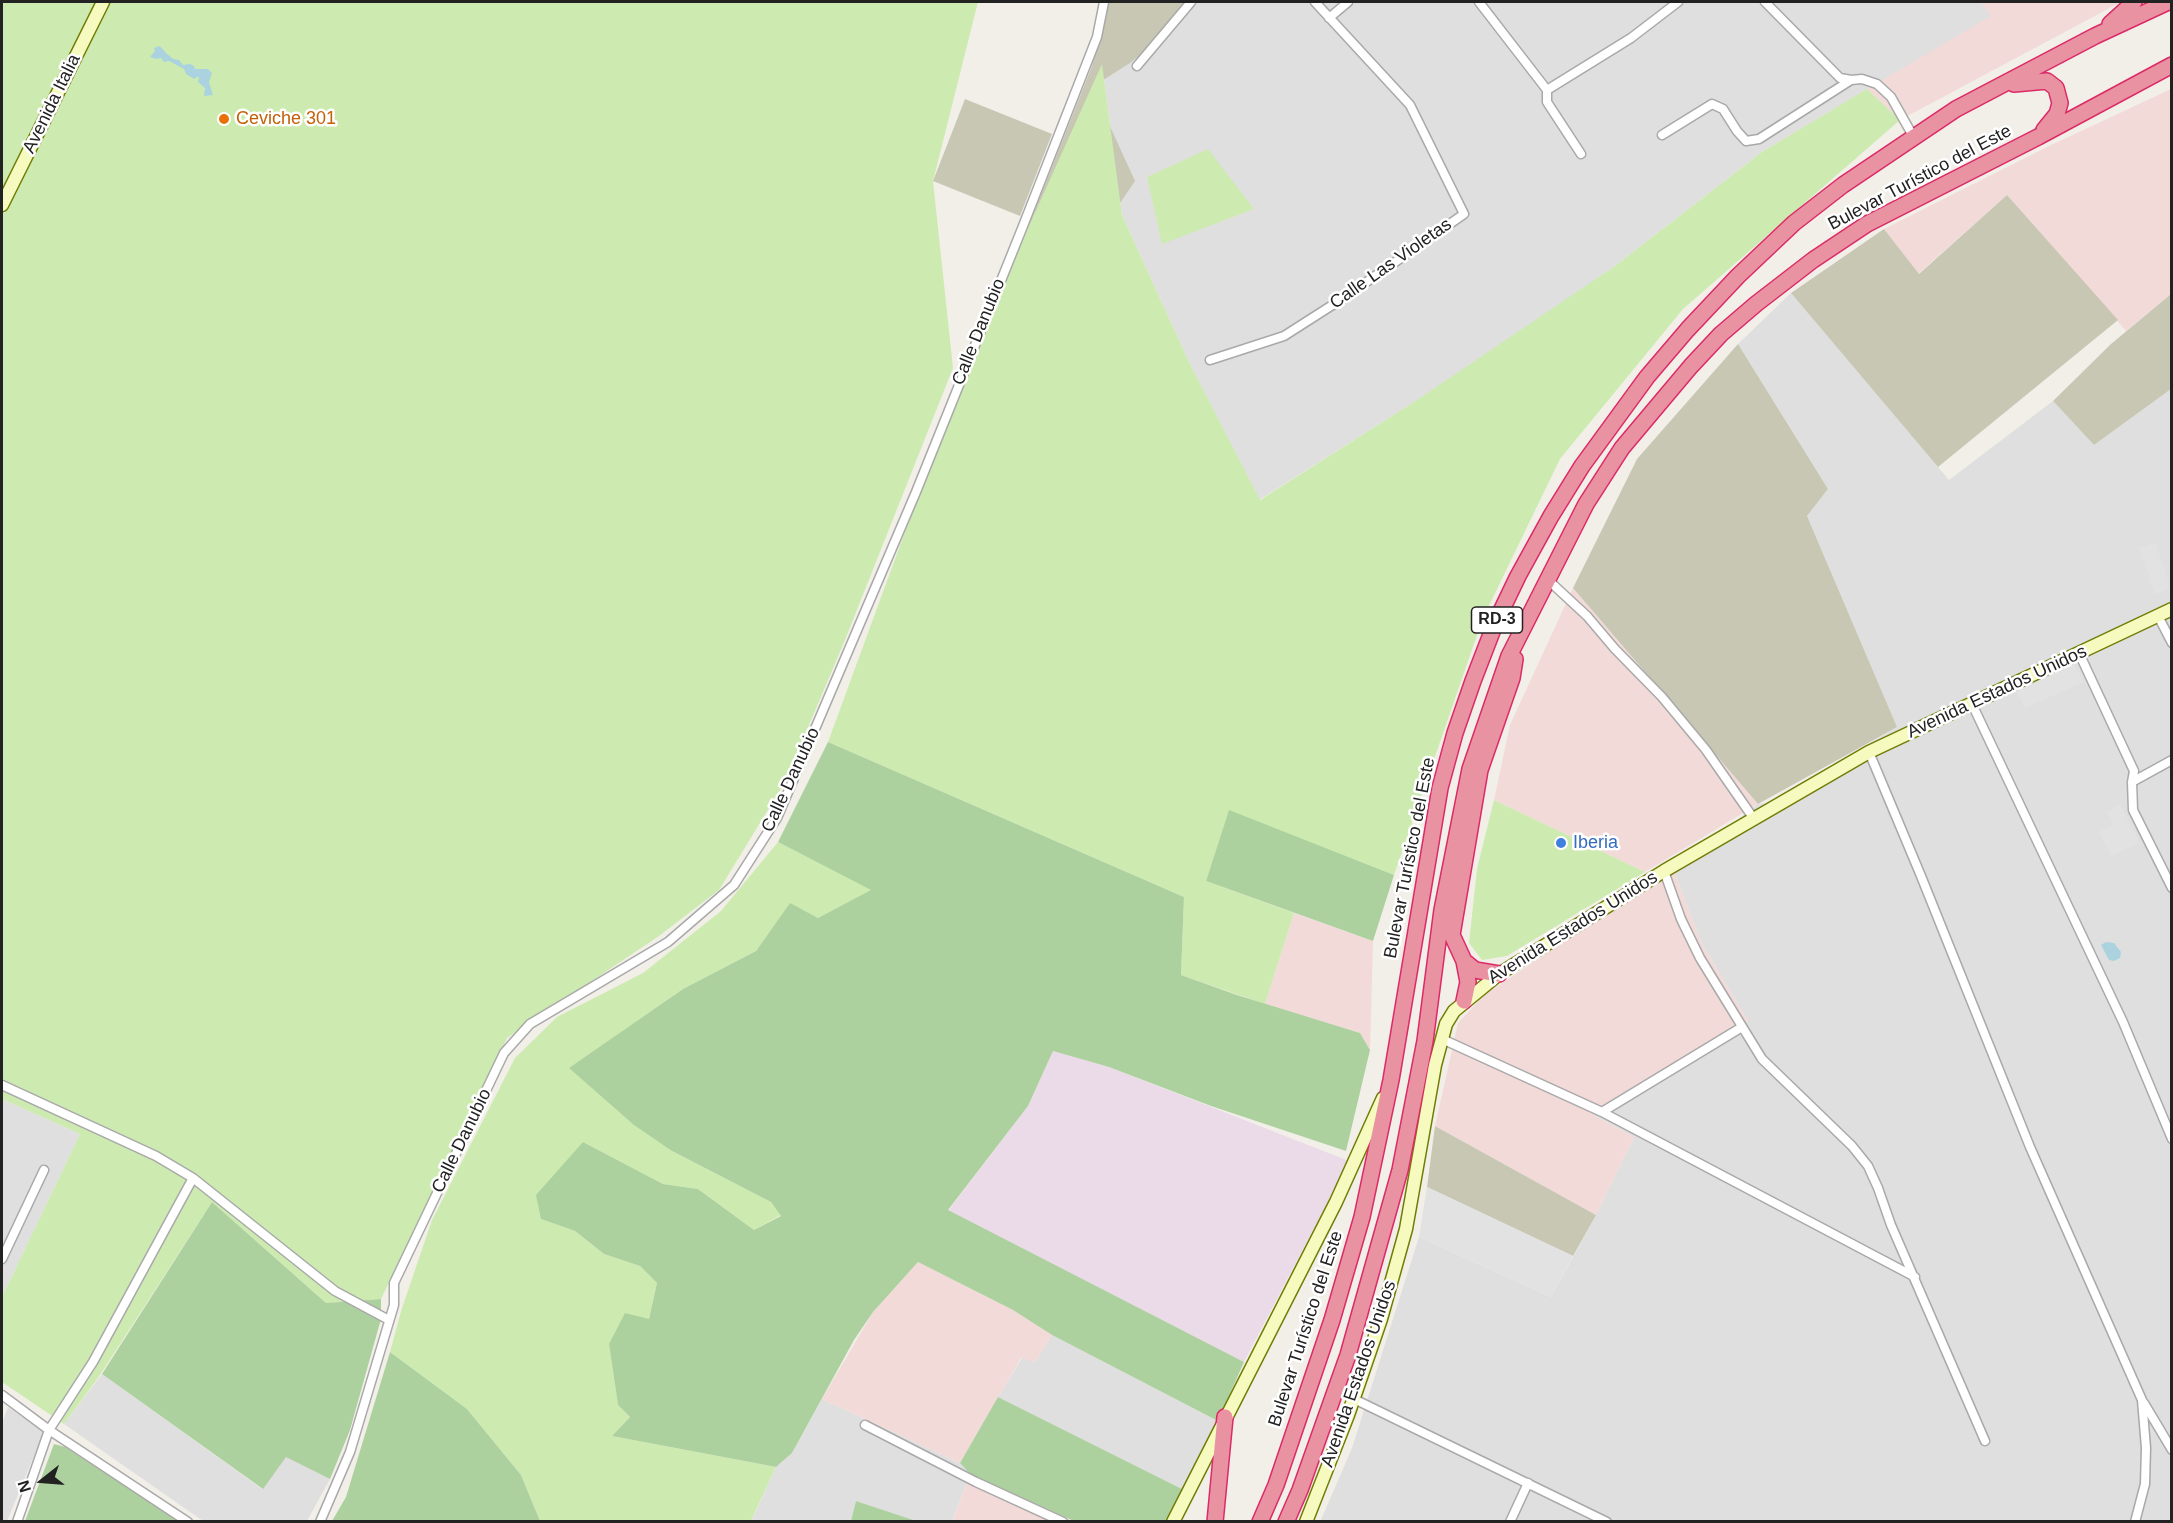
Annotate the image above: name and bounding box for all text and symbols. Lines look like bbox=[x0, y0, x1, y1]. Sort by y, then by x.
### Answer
street label: Avenida Italia bbox=[19, 51, 85, 157]
place label: Ceviche 301 bbox=[236, 108, 336, 130]
marker: Ceviche 301 bbox=[217, 112, 231, 126]
street label: Bulevar Turístico del Este bbox=[1825, 120, 2015, 236]
street label: Calle Las Violetas bbox=[1326, 214, 1456, 314]
street label: Calle Danubio bbox=[948, 276, 1010, 388]
road number: RD-3 bbox=[1472, 607, 1522, 633]
street label: Avenida Estados Unidos bbox=[1904, 641, 2090, 743]
street label: Calle Danubio bbox=[757, 724, 825, 836]
street label: Bulevar Turístico del Este bbox=[1380, 756, 1440, 960]
place label: Iberia bbox=[1573, 832, 1618, 854]
marker: Iberia bbox=[1554, 836, 1568, 850]
street label: Avenida Estados Unidos bbox=[1484, 867, 1662, 989]
street label: Calle Danubio bbox=[428, 1085, 496, 1197]
street label: Bulevar Turístico del Este bbox=[1264, 1228, 1348, 1430]
street label: Avenida Estados Unidos bbox=[1317, 1278, 1401, 1470]
north arrow bbox=[12, 1451, 72, 1511]
text: N bbox=[14, 1478, 34, 1494]

